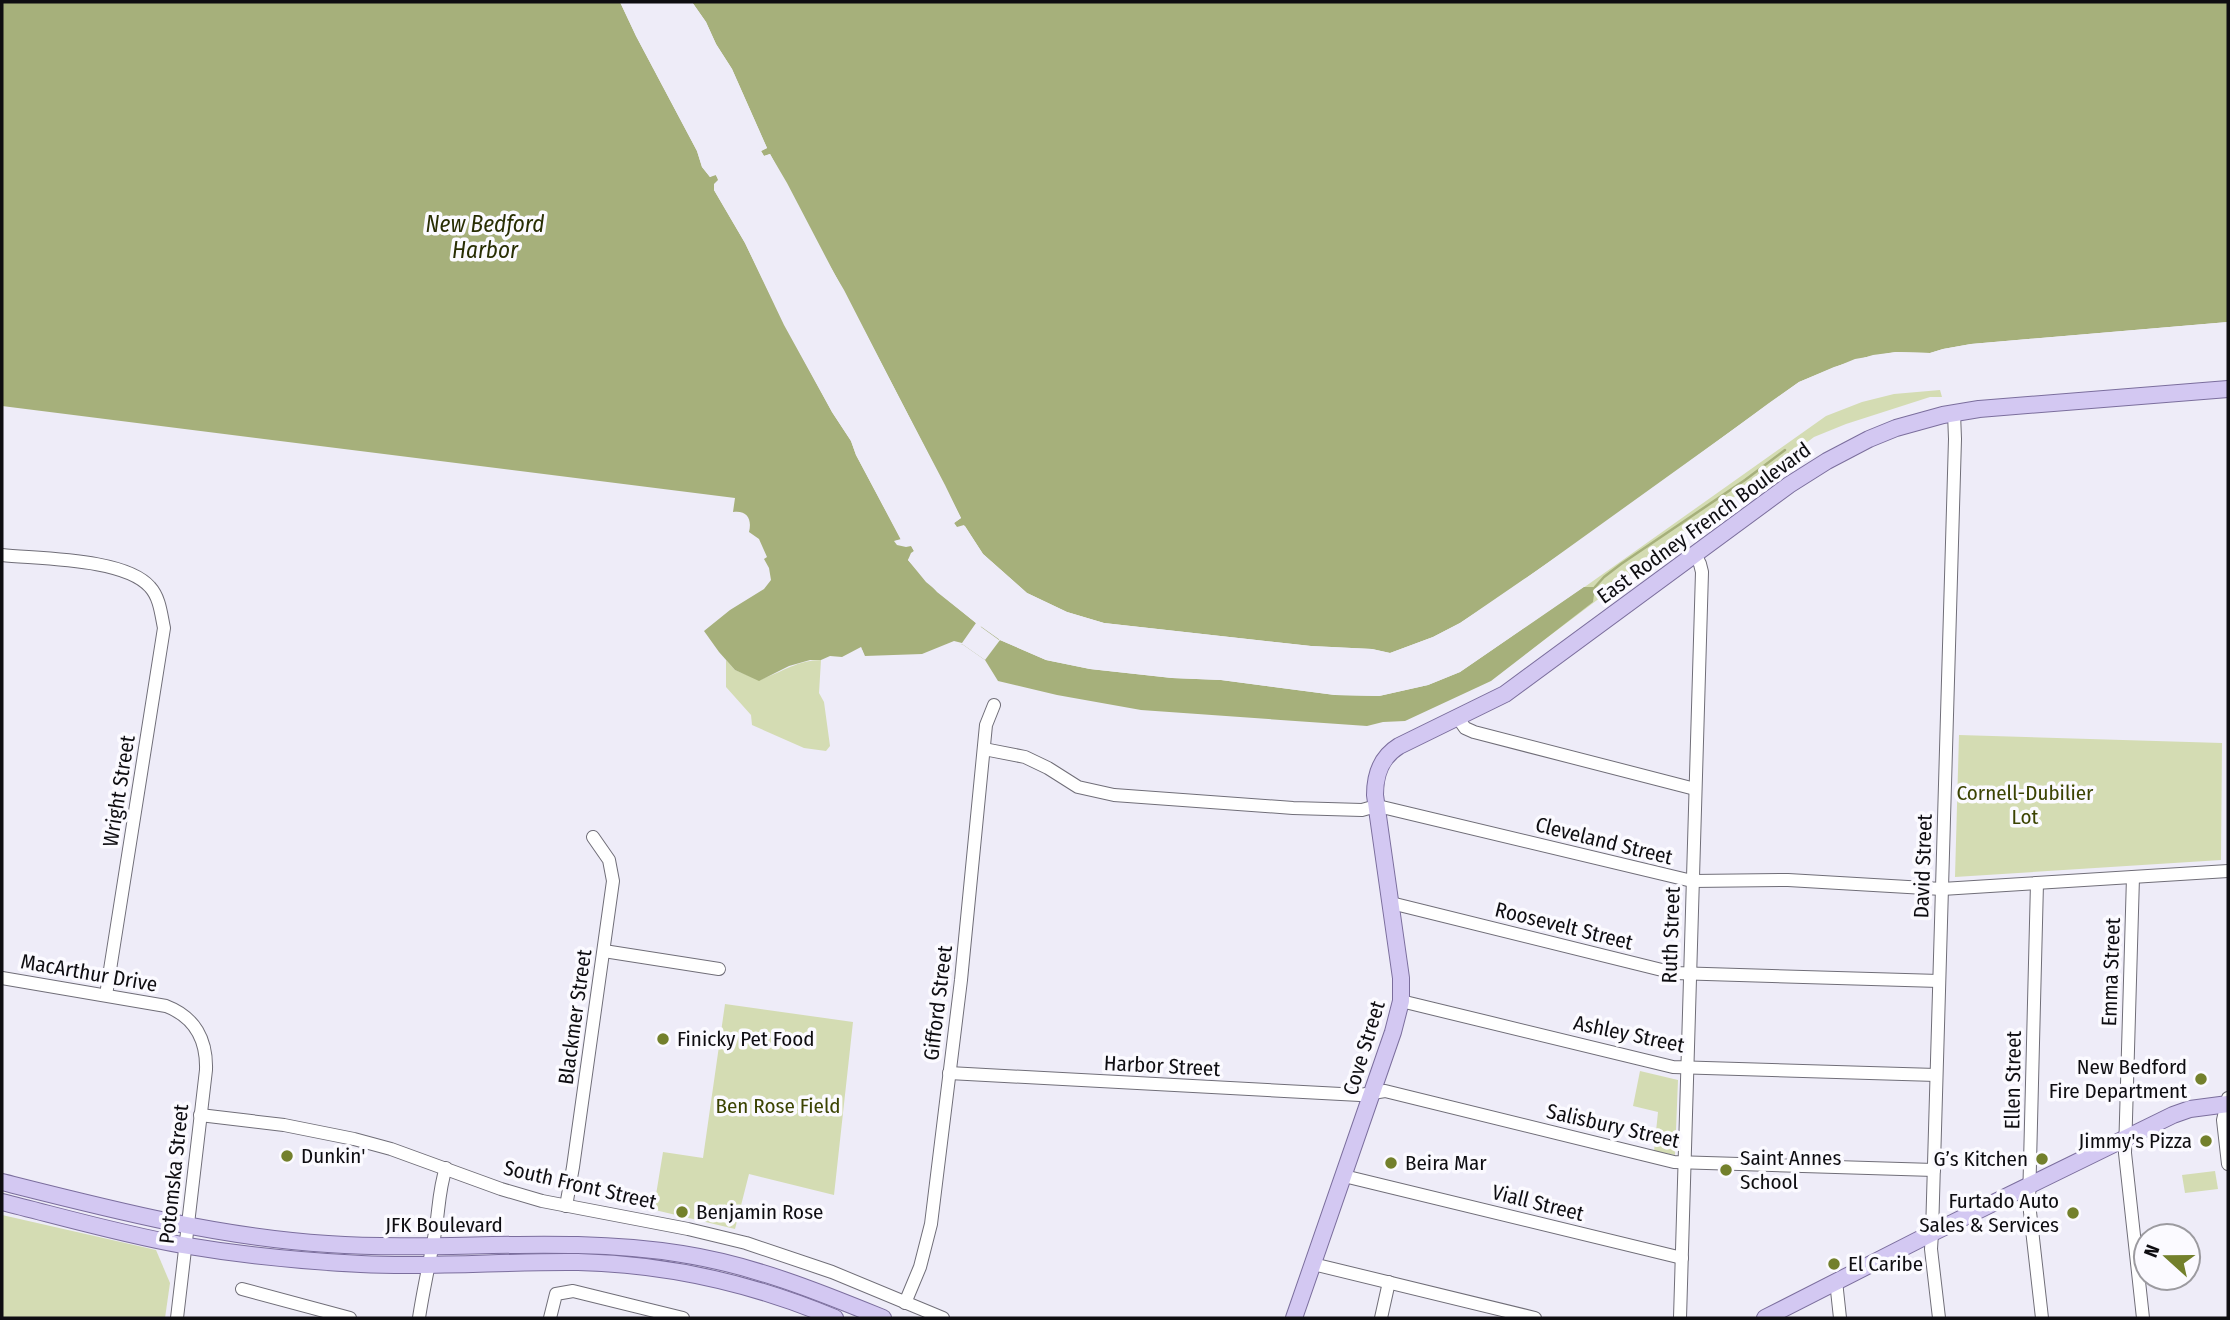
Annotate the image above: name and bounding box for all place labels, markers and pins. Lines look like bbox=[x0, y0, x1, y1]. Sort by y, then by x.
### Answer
place label: Finicky Pet Food bbox=[677, 1026, 815, 1052]
marker: Finicky Pet Food bbox=[655, 1031, 671, 1047]
place label: New Bedford Fire Department bbox=[2049, 1054, 2187, 1104]
marker: New Bedford Fire Department bbox=[2193, 1071, 2209, 1087]
place label: Jimmy's Pizza bbox=[2079, 1128, 2192, 1154]
marker: Jimmy's Pizza bbox=[2198, 1133, 2214, 1149]
place label: Dunkin' bbox=[301, 1143, 365, 1169]
place label: Saint Annes School bbox=[1740, 1145, 1841, 1195]
place label: G’s Kitchen bbox=[1934, 1146, 2028, 1172]
marker: Dunkin' bbox=[279, 1148, 295, 1164]
place label: Beira Mar bbox=[1405, 1150, 1487, 1176]
marker: G’s Kitchen bbox=[2034, 1151, 2050, 1167]
marker: Beira Mar bbox=[1383, 1155, 1399, 1171]
marker: Saint Annes School bbox=[1718, 1162, 1734, 1178]
place label: Furtado Auto Sales & Services bbox=[1919, 1188, 2059, 1238]
place label: Benjamin Rose bbox=[696, 1199, 823, 1225]
marker: Benjamin Rose bbox=[674, 1204, 690, 1220]
marker: Furtado Auto Sales & Services bbox=[2065, 1205, 2081, 1221]
place label: El Caribe bbox=[1848, 1251, 1923, 1277]
marker: El Caribe bbox=[1826, 1256, 1842, 1272]

